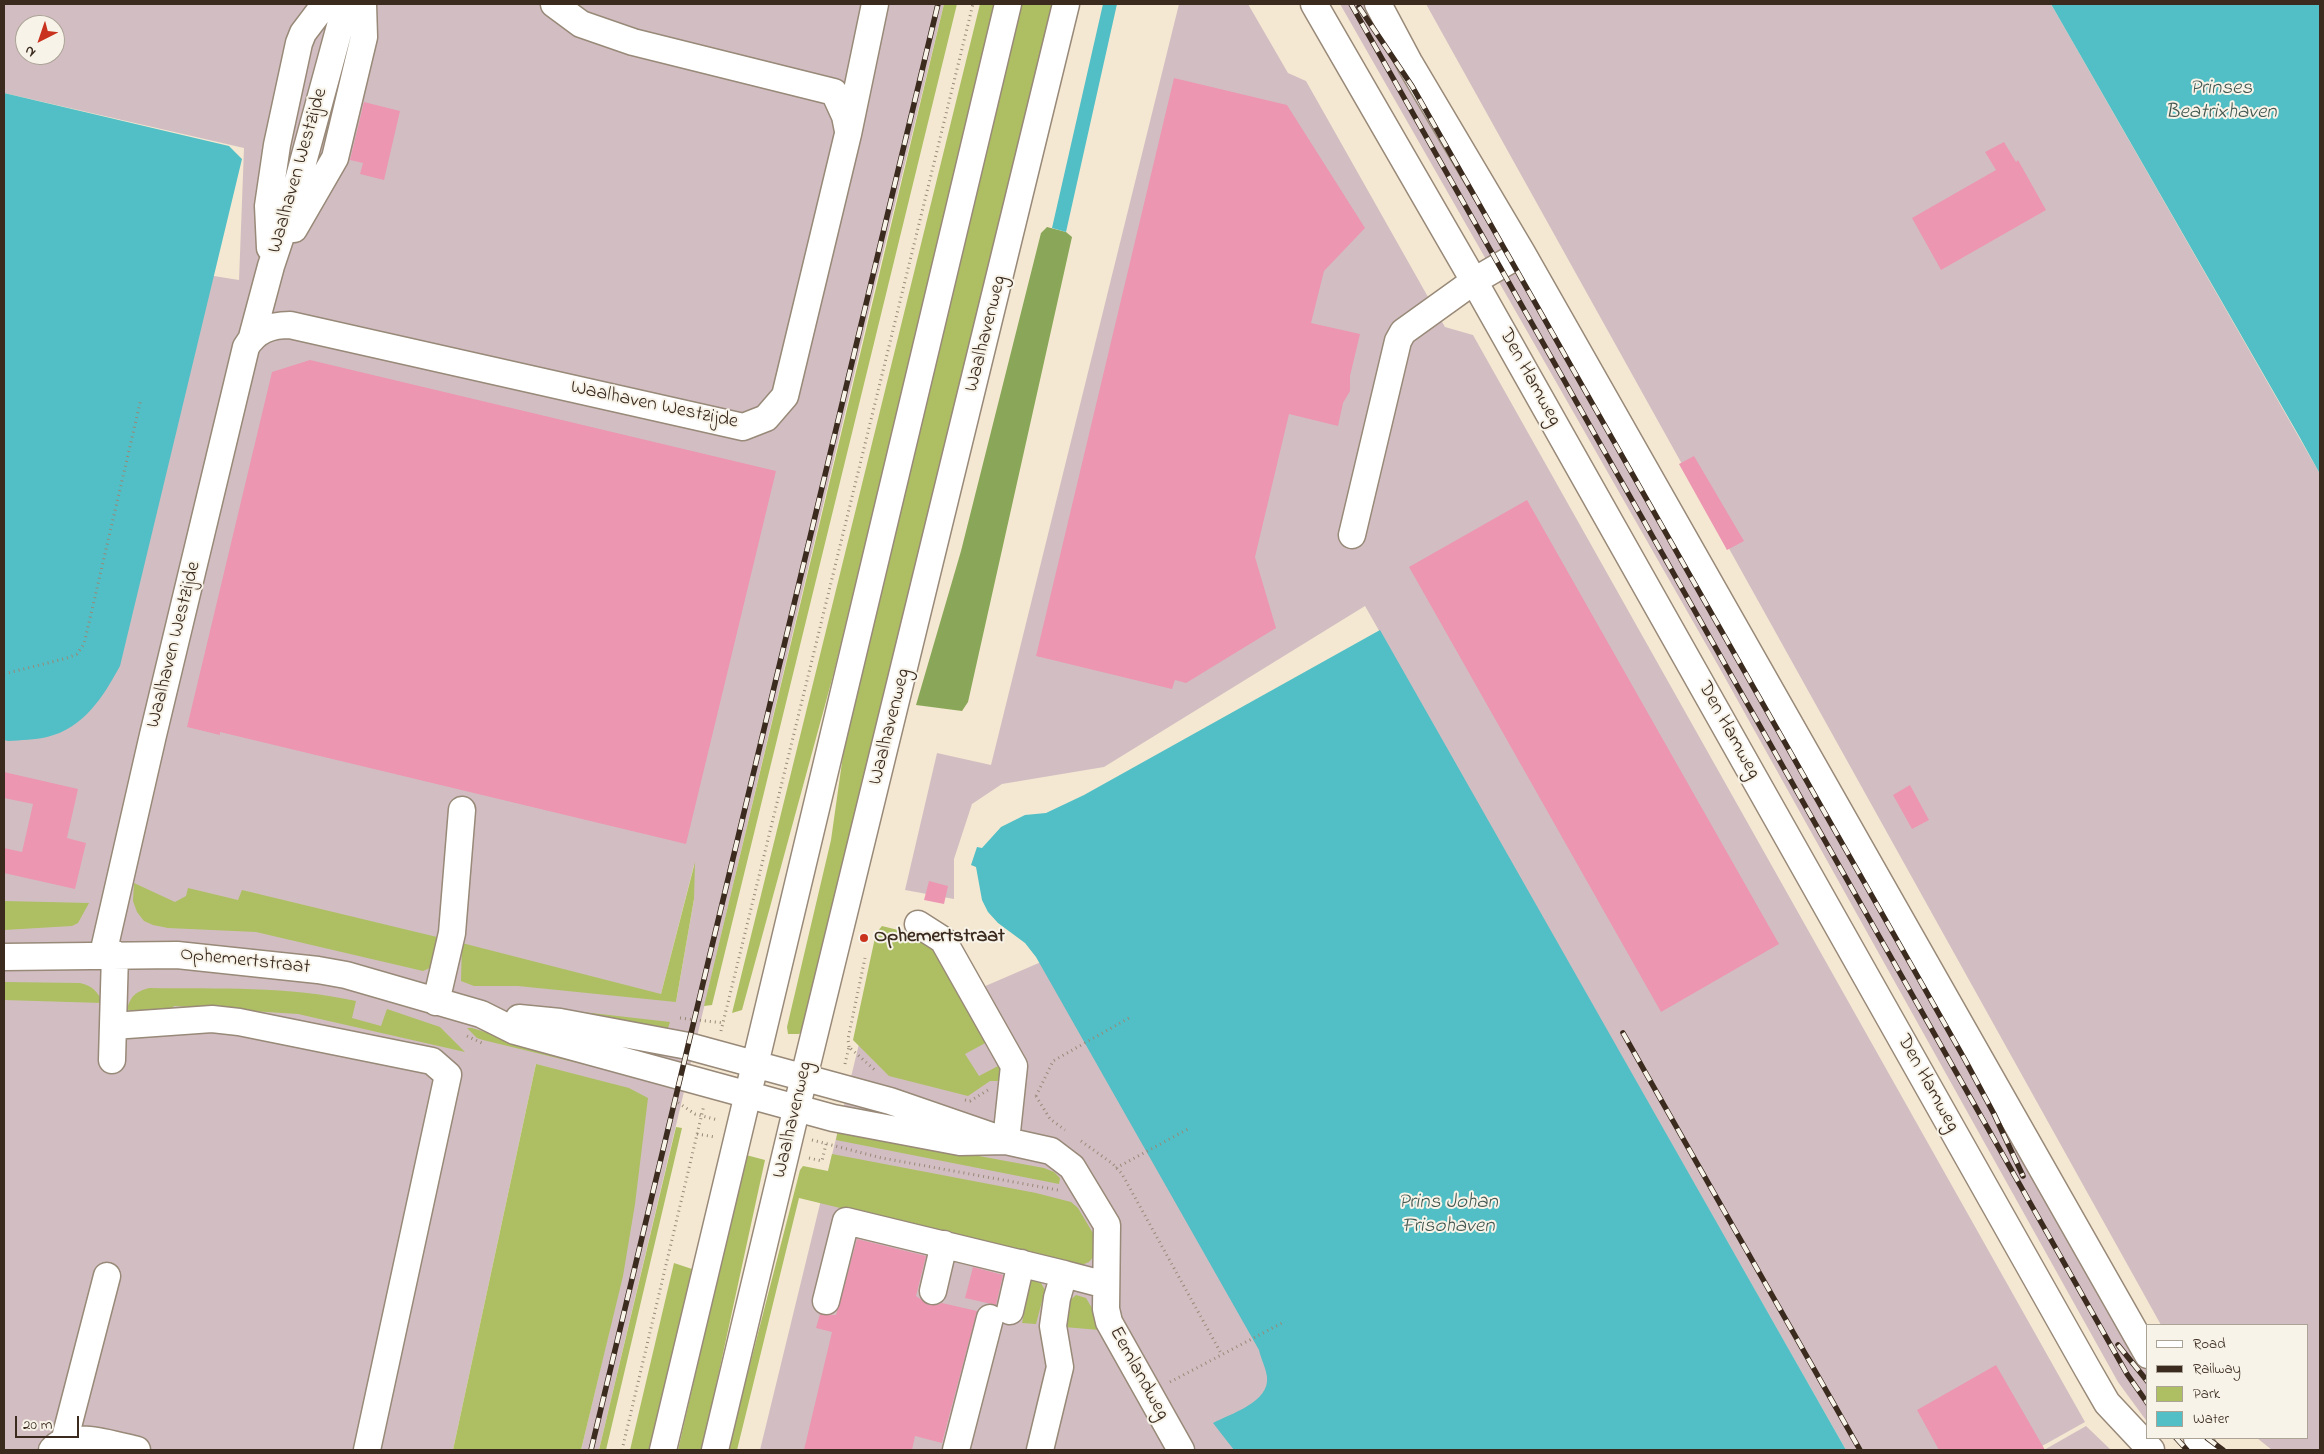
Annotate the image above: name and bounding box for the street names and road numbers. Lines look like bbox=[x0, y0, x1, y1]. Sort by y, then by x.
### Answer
street label: Waalhaven Westzijde bbox=[264, 86, 334, 256]
street label: Waalhavenweg bbox=[961, 273, 1013, 395]
street label: Den Hamweg bbox=[1492, 325, 1566, 431]
street label: Waalhaven Westzijde bbox=[568, 377, 740, 435]
street label: Waalhaven Westzijde bbox=[143, 559, 207, 731]
street label: Waalhavenweg bbox=[865, 666, 917, 788]
street label: Den Hamweg bbox=[1691, 678, 1765, 784]
street label: Ophemertstraat bbox=[179, 943, 311, 981]
street label: Den Hamweg bbox=[1890, 1031, 1964, 1137]
street label: Waalhavenweg bbox=[769, 1059, 819, 1181]
street label: Eemlandweg bbox=[1103, 1323, 1173, 1425]

